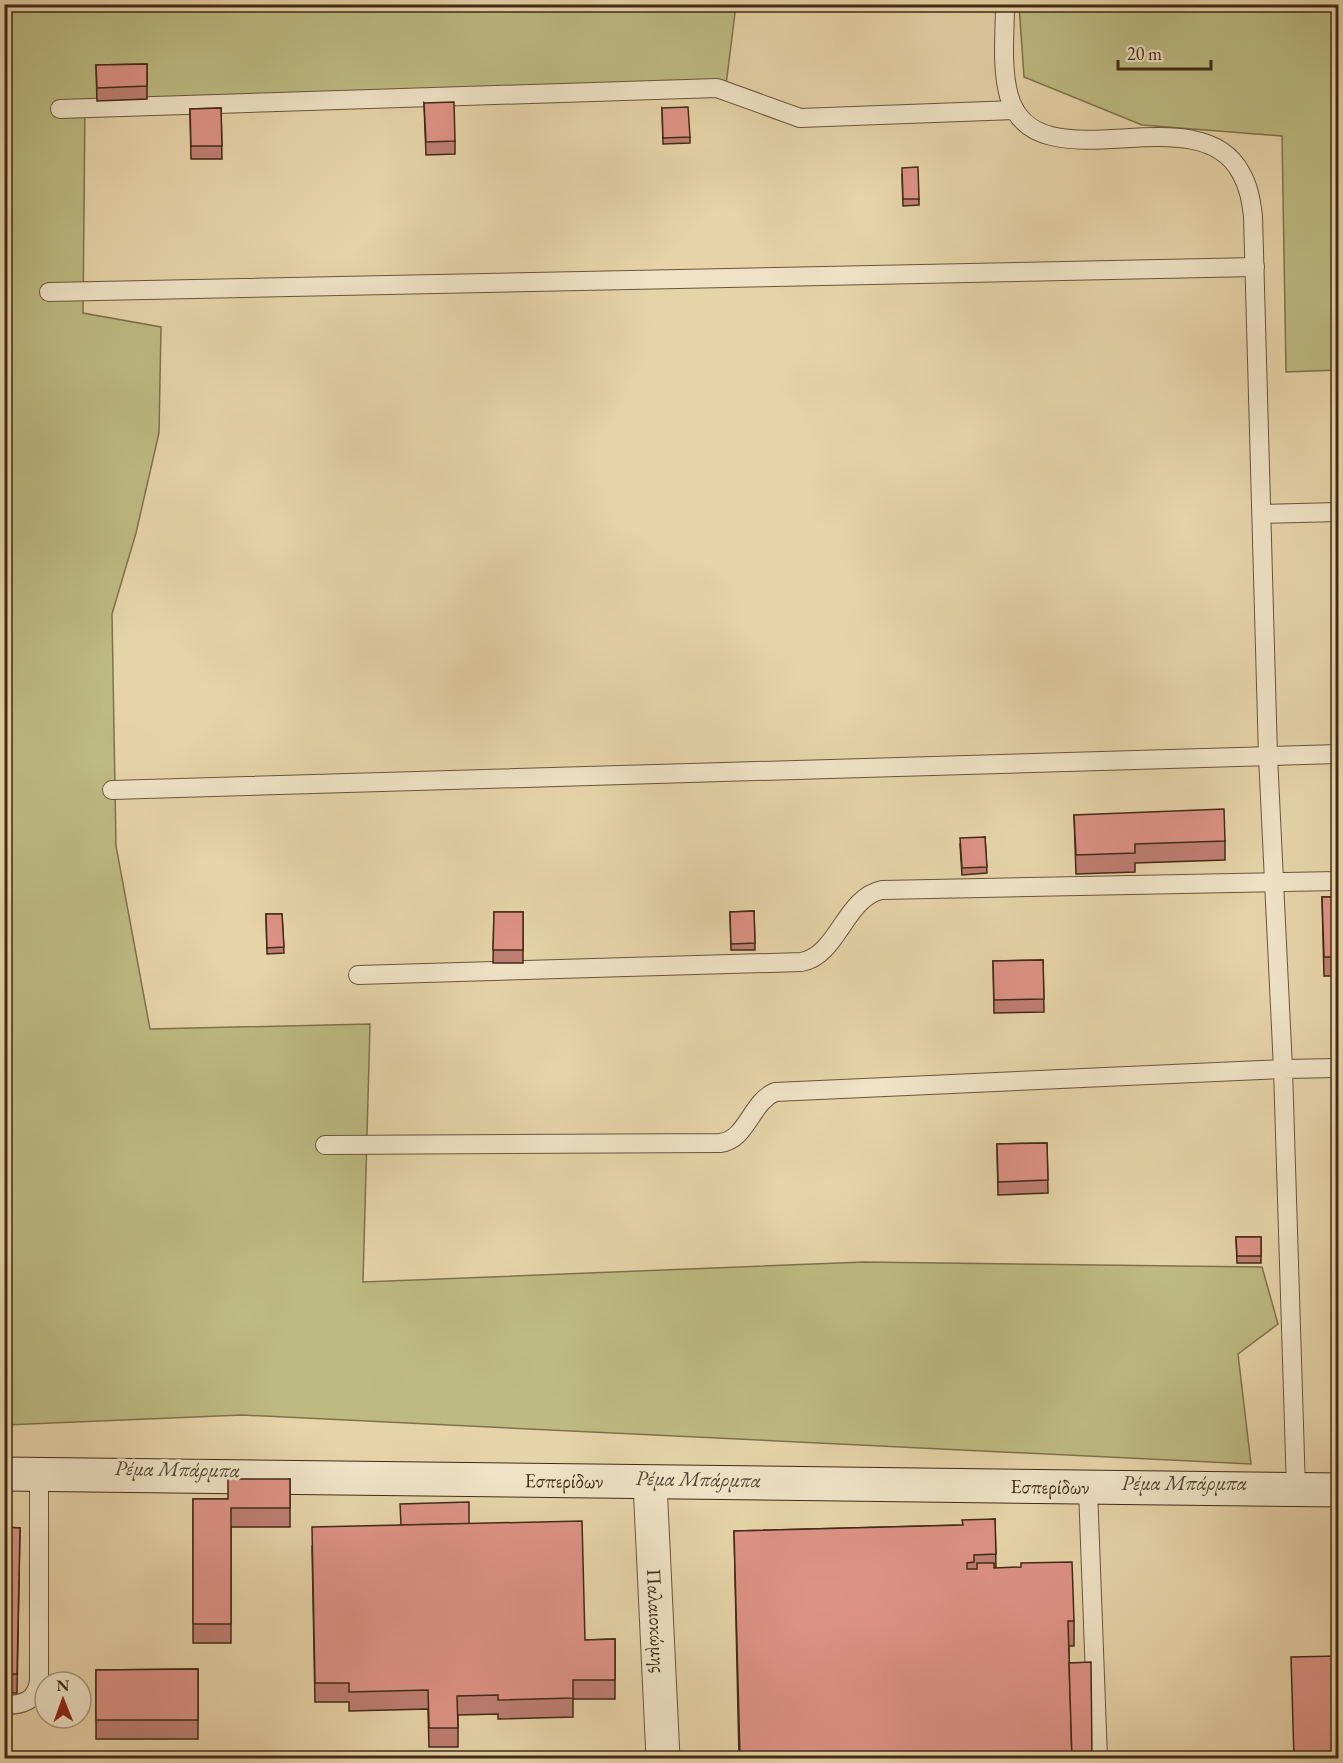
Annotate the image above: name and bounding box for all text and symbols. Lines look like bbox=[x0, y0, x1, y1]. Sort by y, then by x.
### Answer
scale bar bbox=[1118, 33, 1211, 71]
text: 20 m bbox=[1127, 42, 1162, 65]
water label: Ρέμα Μπάρμπα bbox=[114, 1454, 240, 1483]
water label: Ρέμα Μπάρμπα bbox=[635, 1464, 761, 1493]
street label: Εσπερίδων bbox=[524, 1467, 604, 1494]
water label: Ρέμα Μπάρμπα bbox=[1121, 1469, 1247, 1496]
street label: Εσπερίδων bbox=[1010, 1473, 1090, 1500]
street label: Παλαιοκώμης bbox=[641, 1568, 672, 1674]
north arrow bbox=[33, 1670, 93, 1730]
text: N bbox=[56, 1675, 69, 1696]

